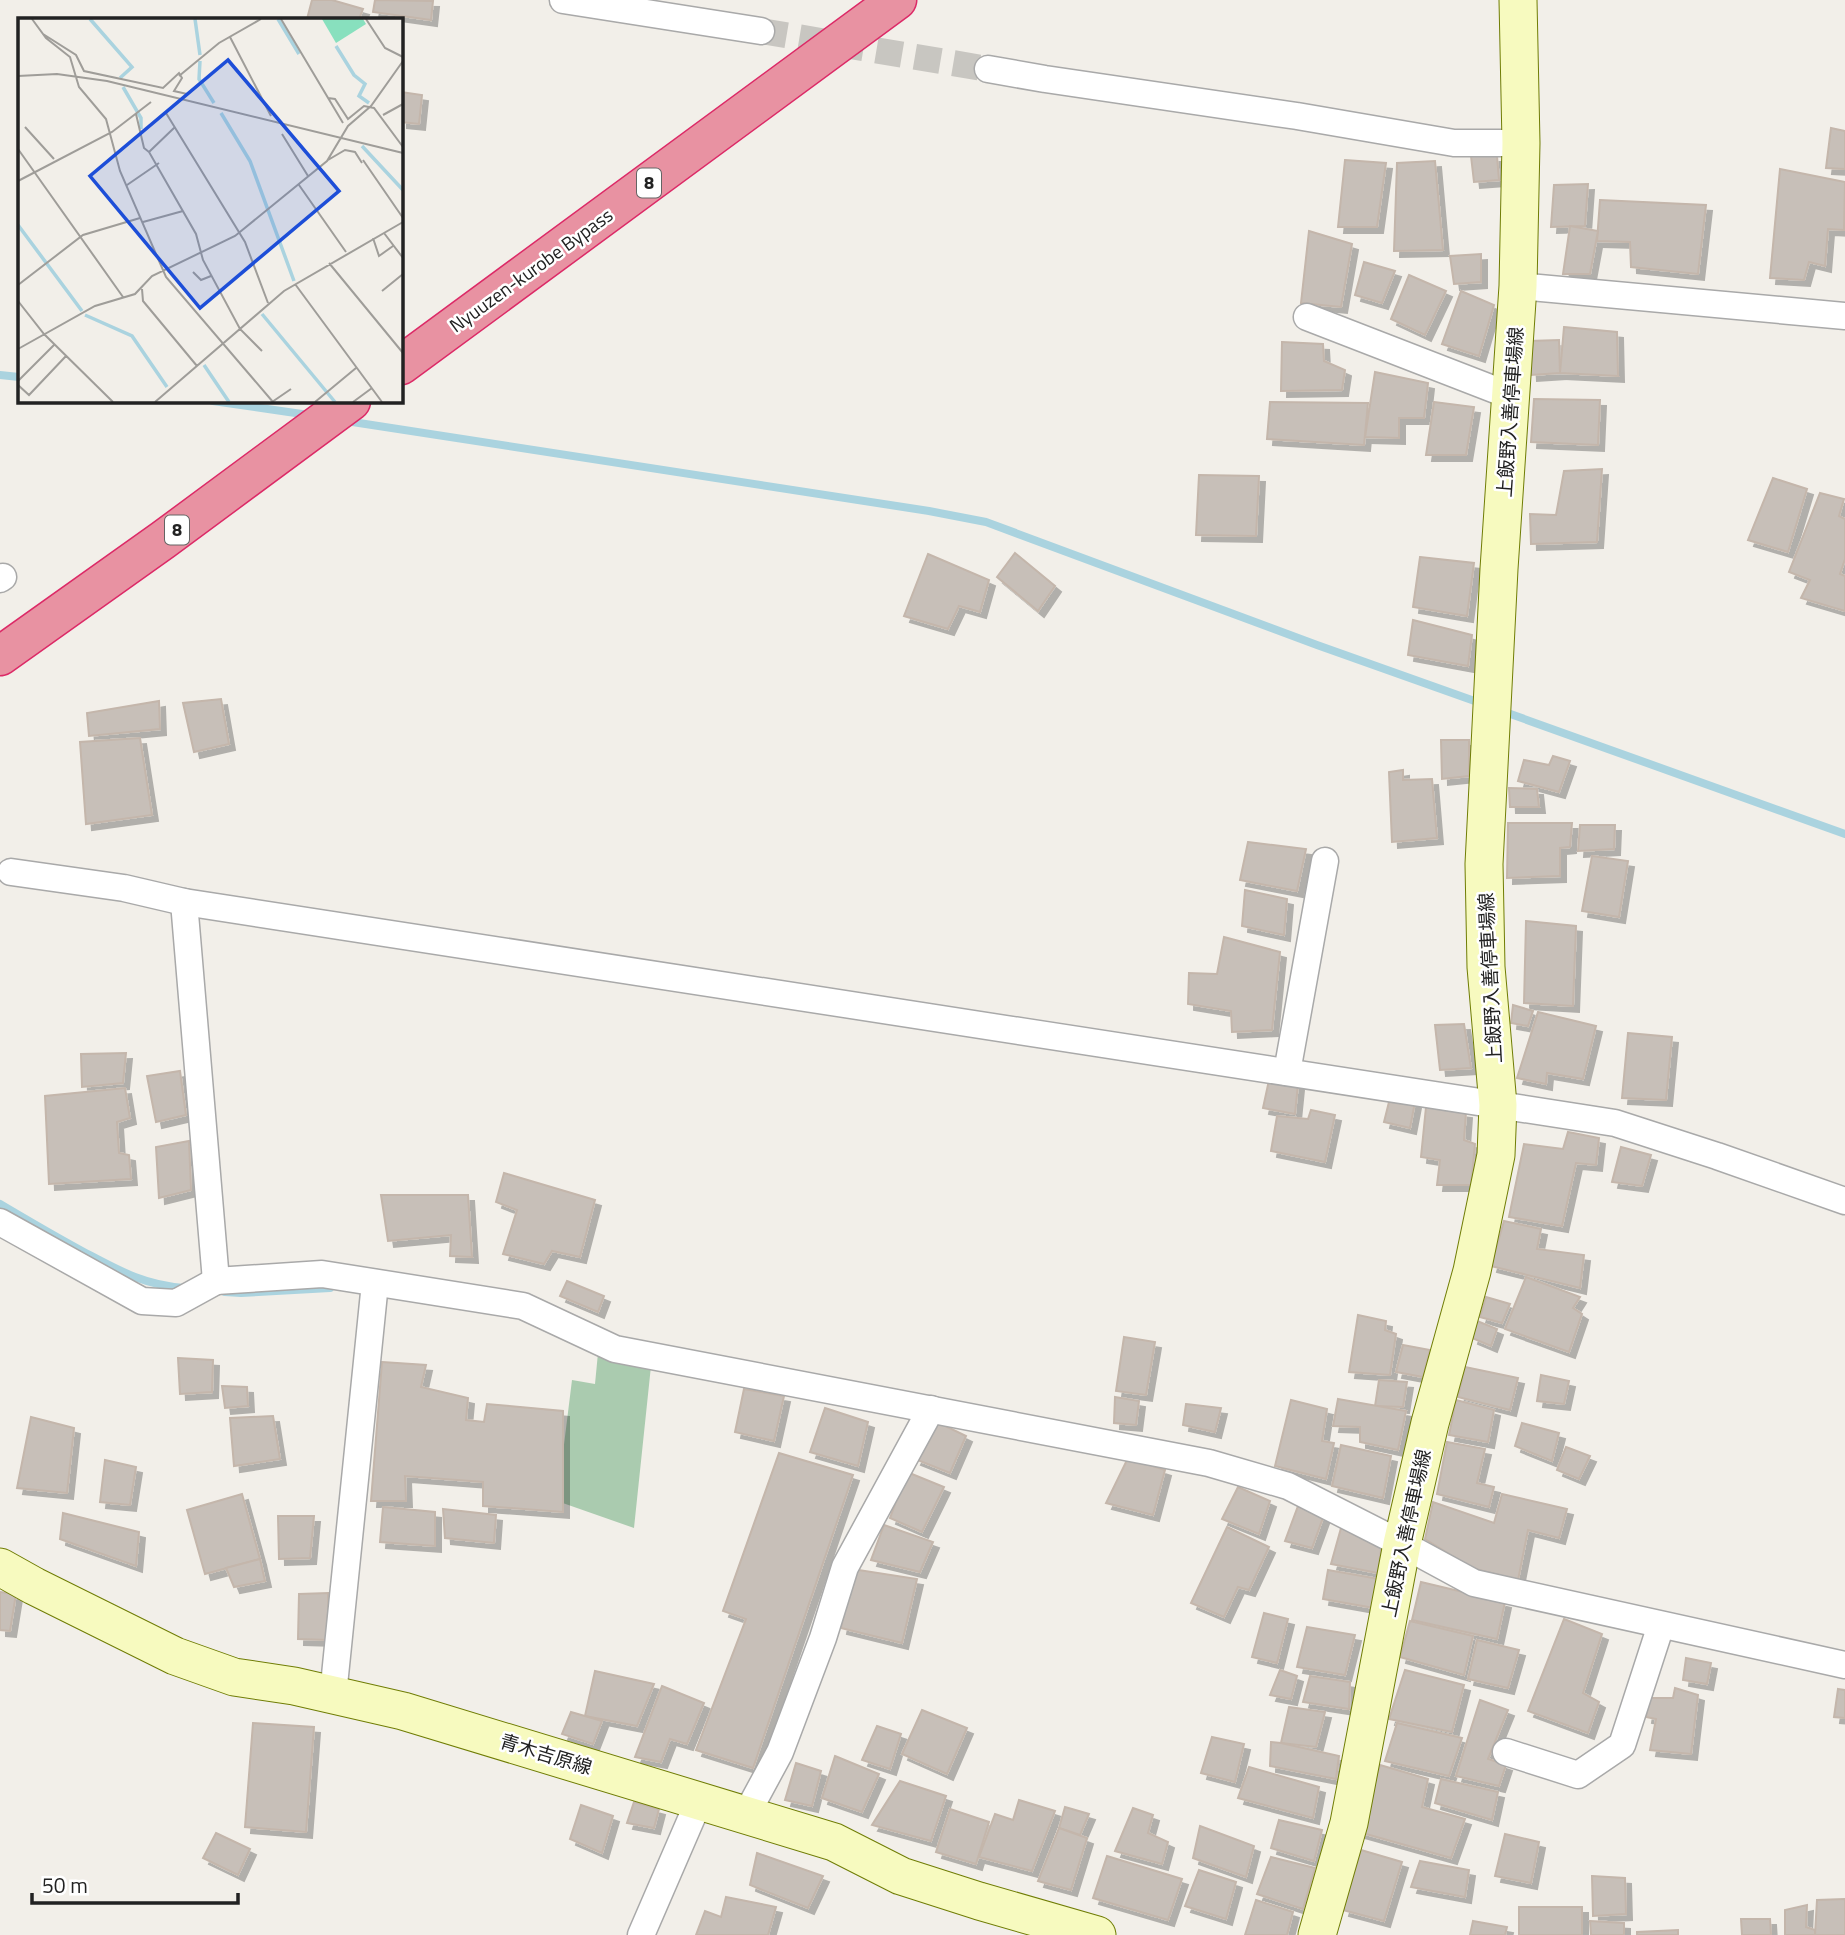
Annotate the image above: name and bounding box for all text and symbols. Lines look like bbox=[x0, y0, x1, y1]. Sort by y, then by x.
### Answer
inset map bbox=[18, 18, 402, 402]
road number: 8 bbox=[637, 168, 661, 198]
street label: Nyuuzen-kurobe Bypass bbox=[443, 200, 619, 339]
street label: 上飯野入善停車場線 bbox=[1489, 326, 1530, 498]
road number: 8 bbox=[165, 516, 189, 544]
street label: 上飯野入善停車場線 bbox=[1471, 892, 1508, 1064]
street label: 上飯野入善停車場線 bbox=[1374, 1446, 1437, 1620]
street label: 青木吉原線 bbox=[496, 1726, 596, 1781]
scale bar bbox=[32, 1862, 238, 1906]
text: 50 m bbox=[42, 1869, 88, 1901]

